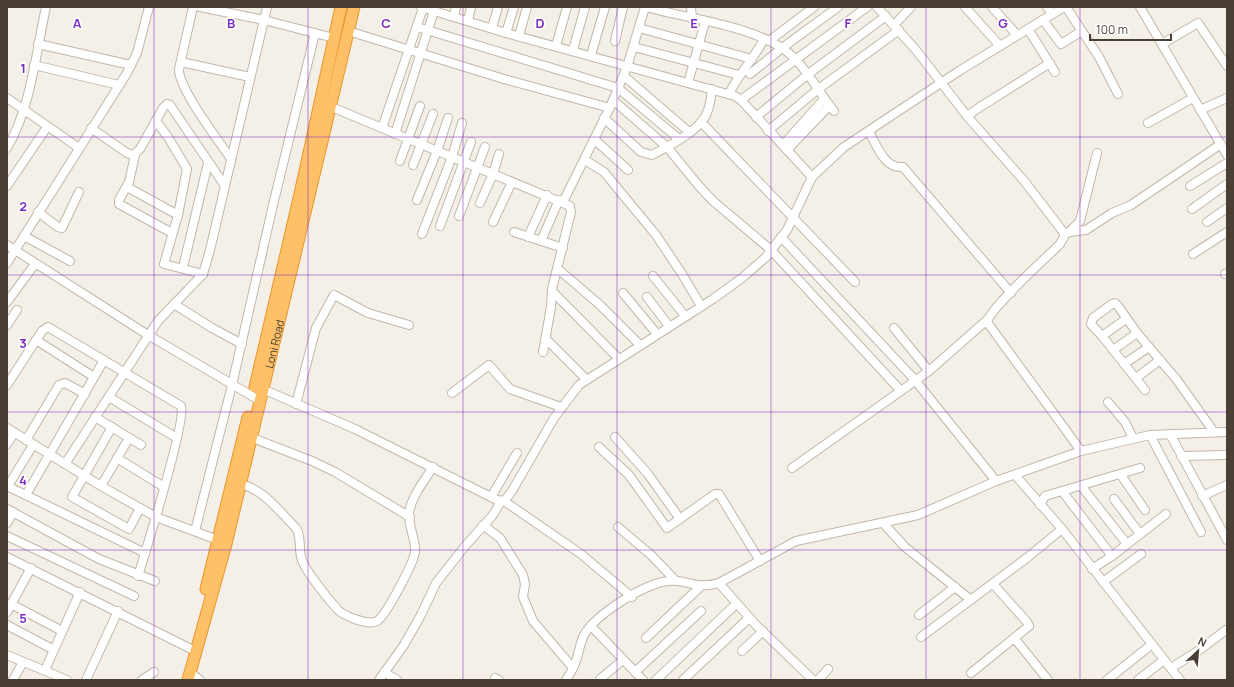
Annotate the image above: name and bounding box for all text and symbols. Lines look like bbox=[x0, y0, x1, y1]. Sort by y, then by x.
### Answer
text: A bbox=[73, 14, 82, 32]
text: B bbox=[227, 14, 235, 32]
text: C bbox=[381, 14, 391, 32]
text: D bbox=[535, 14, 545, 32]
text: E bbox=[690, 14, 698, 32]
text: F bbox=[845, 14, 852, 32]
text: G bbox=[998, 14, 1008, 32]
scale bar bbox=[1090, 16, 1171, 42]
text: 100 m bbox=[1096, 21, 1128, 38]
text: 1 bbox=[20, 59, 26, 77]
text: 2 bbox=[19, 197, 27, 215]
street label: Loni Road bbox=[261, 318, 287, 370]
text: 3 bbox=[19, 334, 27, 352]
text: 4 bbox=[19, 471, 27, 489]
text: 5 bbox=[19, 609, 27, 627]
north arrow bbox=[1178, 631, 1218, 671]
text: N bbox=[1196, 633, 1210, 650]

